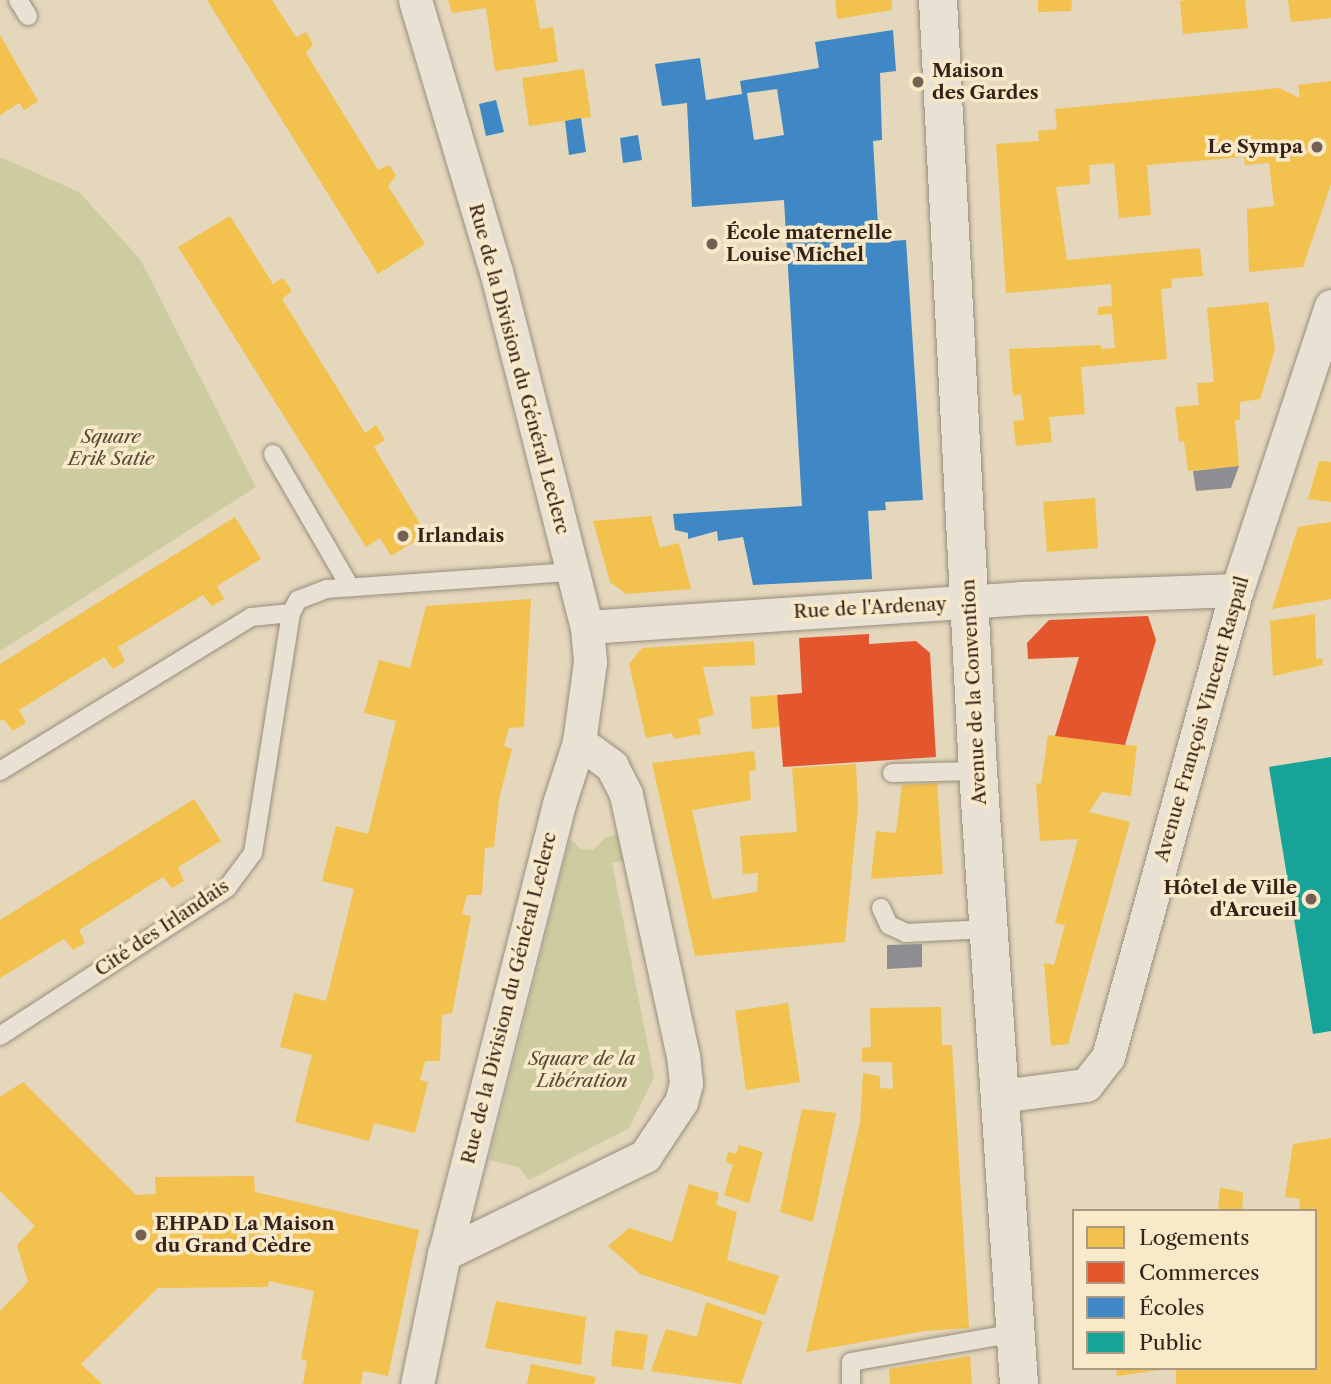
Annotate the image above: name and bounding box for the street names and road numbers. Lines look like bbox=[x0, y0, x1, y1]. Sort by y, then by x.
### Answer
street label: Rue de la Division du Général Leclerc bbox=[464, 201, 574, 537]
street label: Avenue François Vincent Raspail bbox=[1150, 573, 1254, 865]
street label: Avenue de la Convention bbox=[957, 578, 991, 806]
street label: Rue de l'Ardenay bbox=[793, 593, 947, 623]
street label: Rue de la Division du Général Leclerc bbox=[457, 830, 561, 1166]
street label: Cité des Irlandais bbox=[91, 875, 233, 981]

